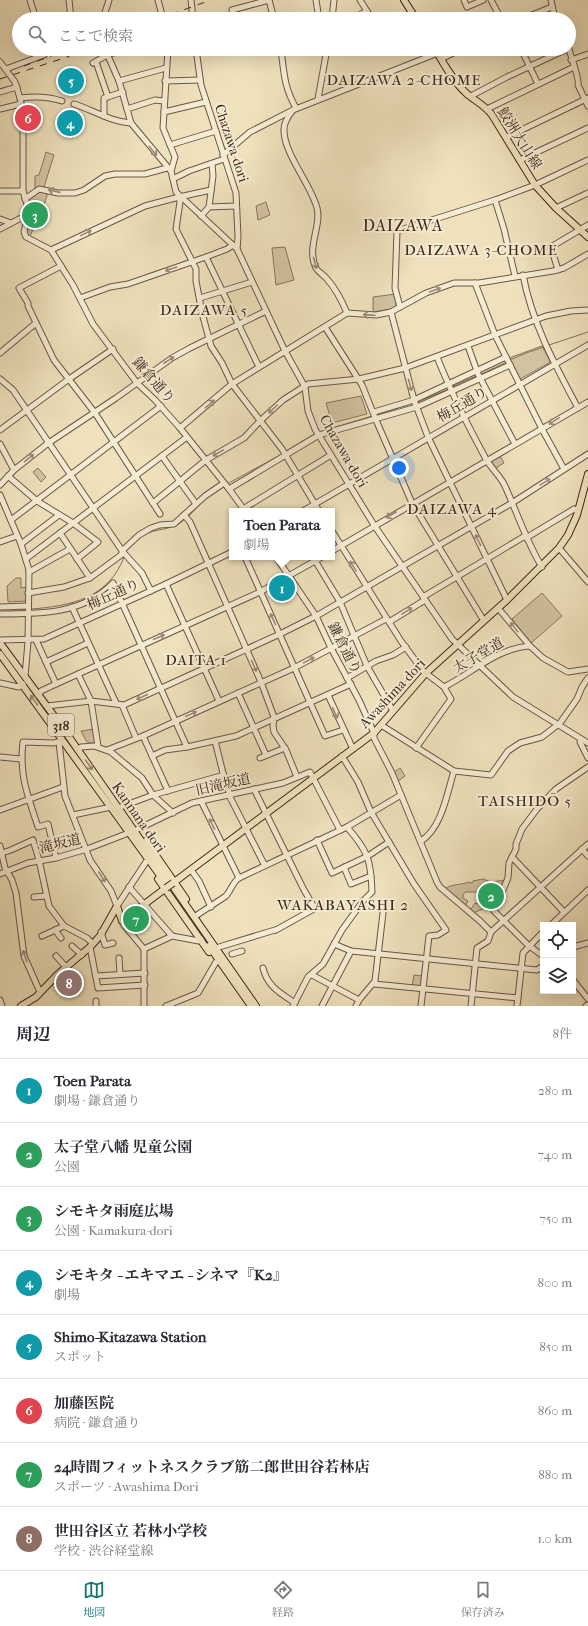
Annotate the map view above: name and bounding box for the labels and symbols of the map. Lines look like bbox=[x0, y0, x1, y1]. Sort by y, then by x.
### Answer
pin: 5 bbox=[58, 66, 84, 96]
district label: DAIZAWA 2-CHOME bbox=[326, 71, 482, 89]
street label: Chazawa-dori bbox=[211, 102, 252, 184]
pin: 6 bbox=[15, 103, 41, 133]
street label: 鮫洲大山線 bbox=[494, 104, 545, 172]
pin: 4 bbox=[57, 108, 83, 138]
one-way arrow bbox=[149, 145, 158, 156]
one-way arrow bbox=[48, 187, 61, 195]
pin: 3 bbox=[22, 200, 48, 230]
district label: DAIZAWA bbox=[363, 216, 443, 235]
one-way arrow bbox=[80, 229, 92, 236]
district label: DAIZAWA 3-CHOME bbox=[404, 241, 558, 259]
one-way arrow bbox=[312, 256, 320, 269]
one-way arrow bbox=[165, 266, 177, 274]
one-way arrow bbox=[429, 285, 441, 293]
district label: DAIZAWA 5 bbox=[160, 301, 248, 319]
one-way arrow bbox=[363, 311, 376, 318]
street label: 鎌倉通り bbox=[129, 354, 178, 407]
one-way arrow bbox=[164, 356, 175, 364]
one-way arrow bbox=[407, 379, 414, 392]
street label: 梅丘通り bbox=[434, 383, 491, 426]
one-way arrow bbox=[205, 399, 215, 408]
one-way arrow bbox=[268, 404, 278, 413]
street label: Chazawa-dori bbox=[316, 412, 371, 491]
one-way arrow bbox=[548, 418, 560, 426]
one-way arrow bbox=[212, 449, 224, 457]
one-way arrow bbox=[23, 454, 34, 463]
your location bbox=[389, 458, 409, 478]
one-way arrow bbox=[539, 477, 551, 485]
district label: DAIZAWA 4 bbox=[407, 500, 497, 518]
one-way arrow bbox=[385, 512, 397, 520]
one-way arrow bbox=[474, 534, 481, 546]
one-way arrow bbox=[349, 560, 357, 572]
pin: 1 bbox=[269, 573, 295, 603]
street label: 梅丘通り bbox=[84, 575, 142, 614]
one-way arrow bbox=[401, 607, 413, 615]
one-way arrow bbox=[269, 614, 276, 626]
street label: 鎌倉通り bbox=[324, 619, 365, 677]
one-way arrow bbox=[510, 622, 519, 632]
one-way arrow bbox=[153, 633, 165, 640]
street label: 太子堂道 bbox=[450, 634, 507, 677]
district label: DAITA 1 bbox=[165, 651, 227, 669]
one-way arrow bbox=[303, 655, 315, 663]
street label: Awashima-dori bbox=[355, 655, 429, 732]
one-way arrow bbox=[251, 659, 258, 671]
one-way arrow bbox=[136, 694, 148, 701]
one-way arrow bbox=[30, 695, 39, 706]
one-way arrow bbox=[332, 706, 340, 718]
one-way arrow bbox=[185, 710, 197, 717]
road number: 318 bbox=[48, 714, 74, 736]
one-way arrow bbox=[85, 760, 93, 771]
street label: 旧滝坂道 bbox=[194, 770, 252, 799]
street label: Kannana dori bbox=[108, 779, 169, 856]
district label: TAISHIDŌ 5 bbox=[478, 792, 572, 810]
one-way arrow bbox=[208, 818, 215, 830]
street label: 滝坂道 bbox=[38, 830, 83, 857]
one-way arrow bbox=[98, 871, 106, 882]
pin: 2 bbox=[478, 881, 504, 911]
district label: WAKABAYASHI 2 bbox=[276, 896, 409, 914]
pin: 7 bbox=[123, 904, 149, 934]
one-way arrow bbox=[21, 950, 28, 963]
pin: 8 bbox=[56, 968, 82, 998]

